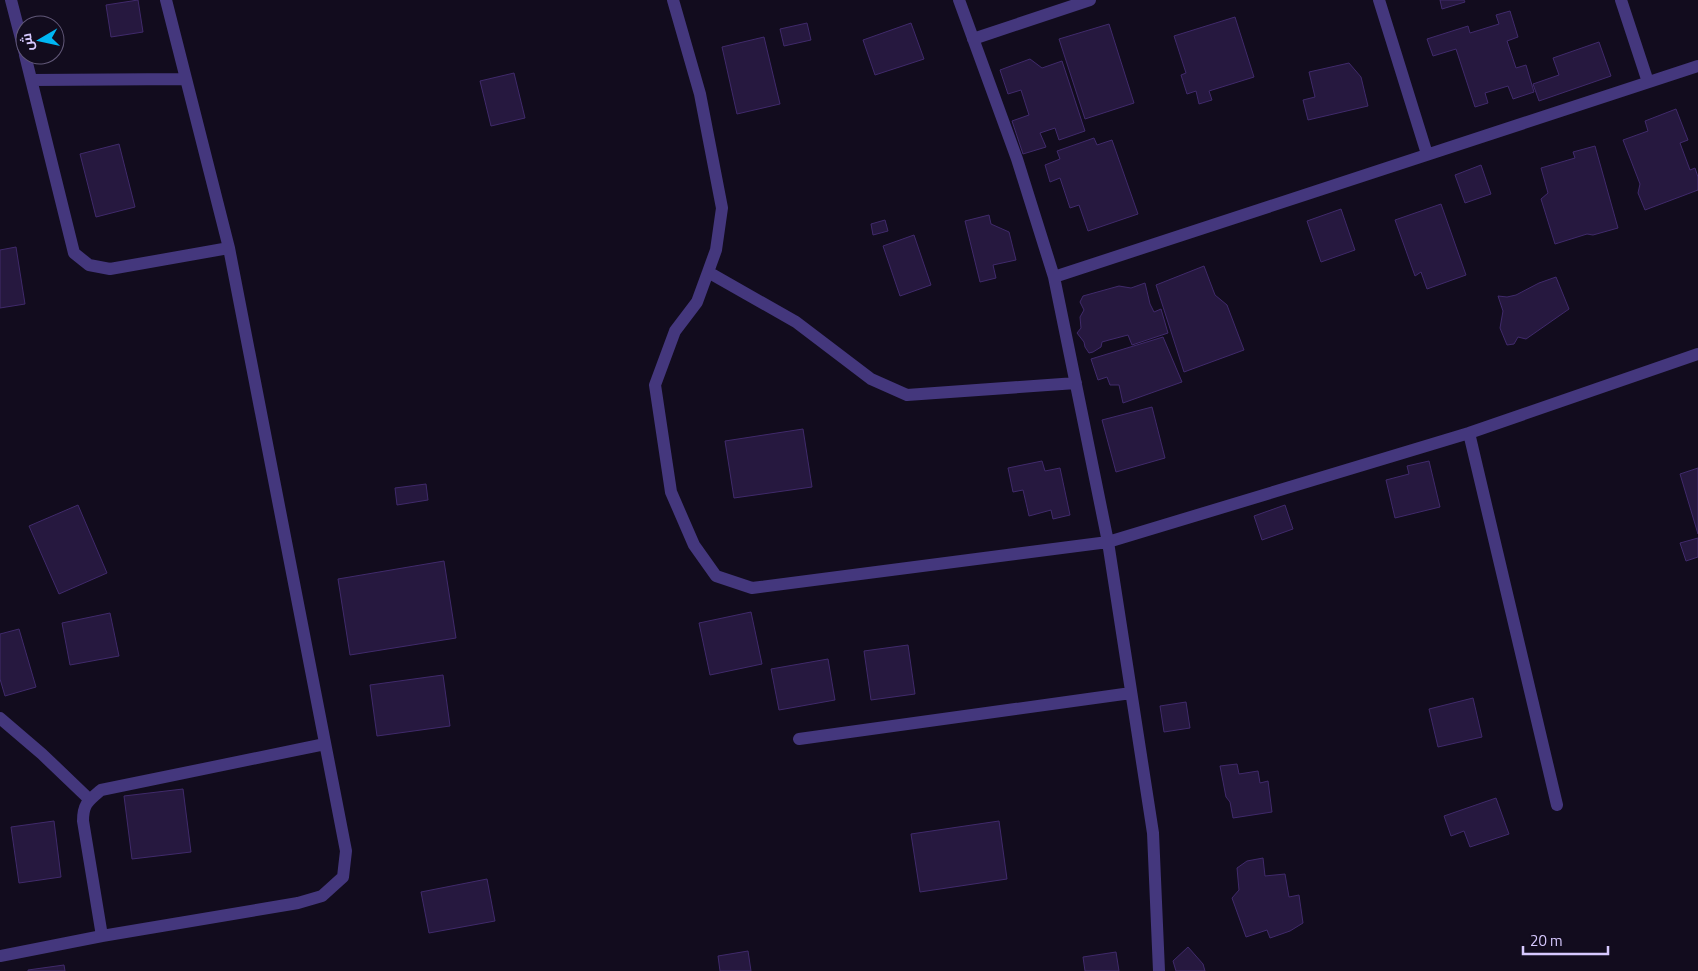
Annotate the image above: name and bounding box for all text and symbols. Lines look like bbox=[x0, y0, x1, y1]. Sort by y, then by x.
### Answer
north arrow bbox=[15, 15, 65, 65]
text: ش bbox=[15, 32, 38, 53]
scale bar bbox=[1523, 924, 1608, 956]
text: 20 m bbox=[1530, 929, 1563, 952]

